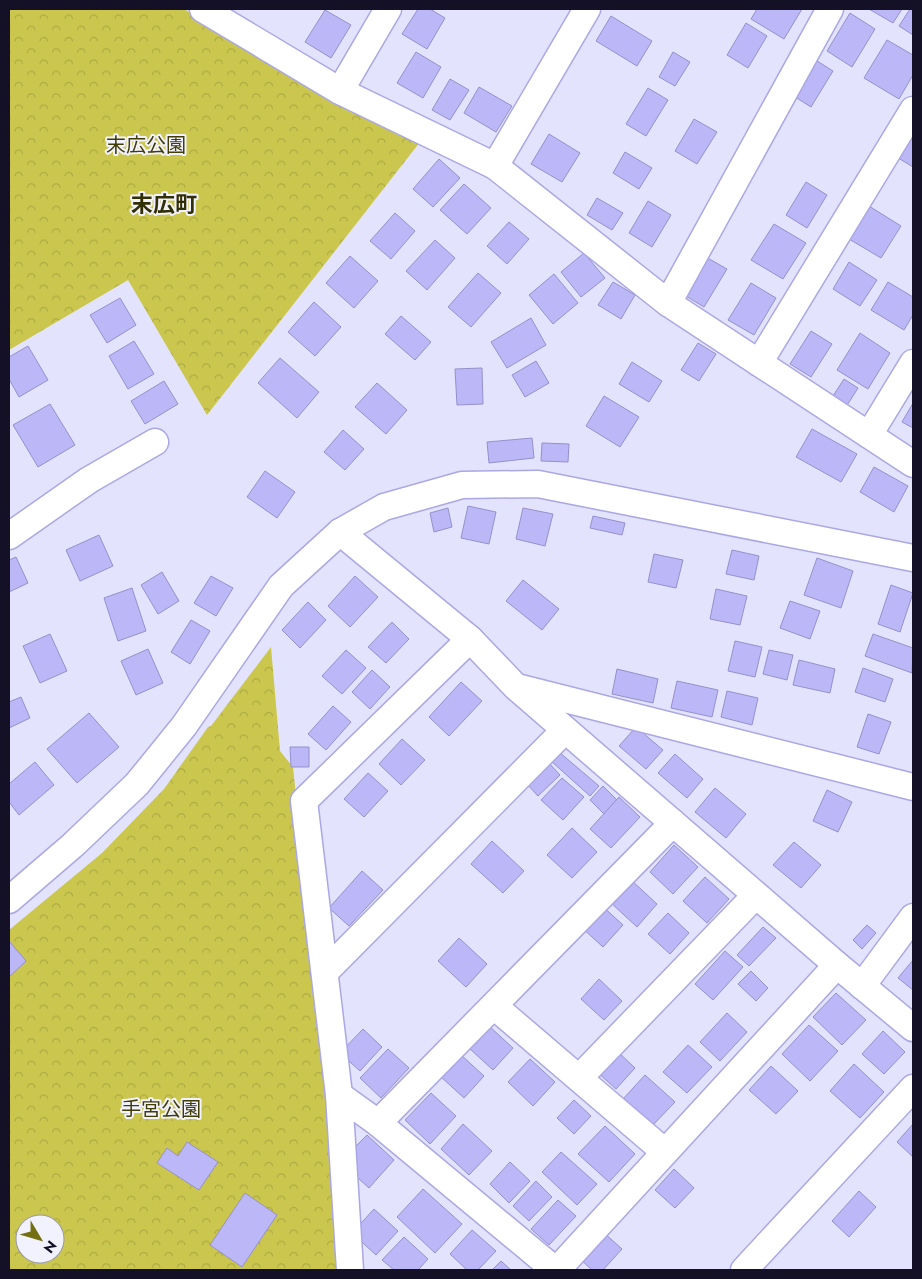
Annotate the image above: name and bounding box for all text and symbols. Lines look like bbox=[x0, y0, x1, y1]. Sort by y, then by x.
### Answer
park label: 末広公園 bbox=[106, 131, 186, 160]
district label: 末広町 bbox=[131, 188, 197, 220]
park label: 手宮公園 bbox=[121, 1095, 201, 1124]
north arrow bbox=[15, 1214, 65, 1264]
text: N bbox=[39, 1236, 62, 1258]

